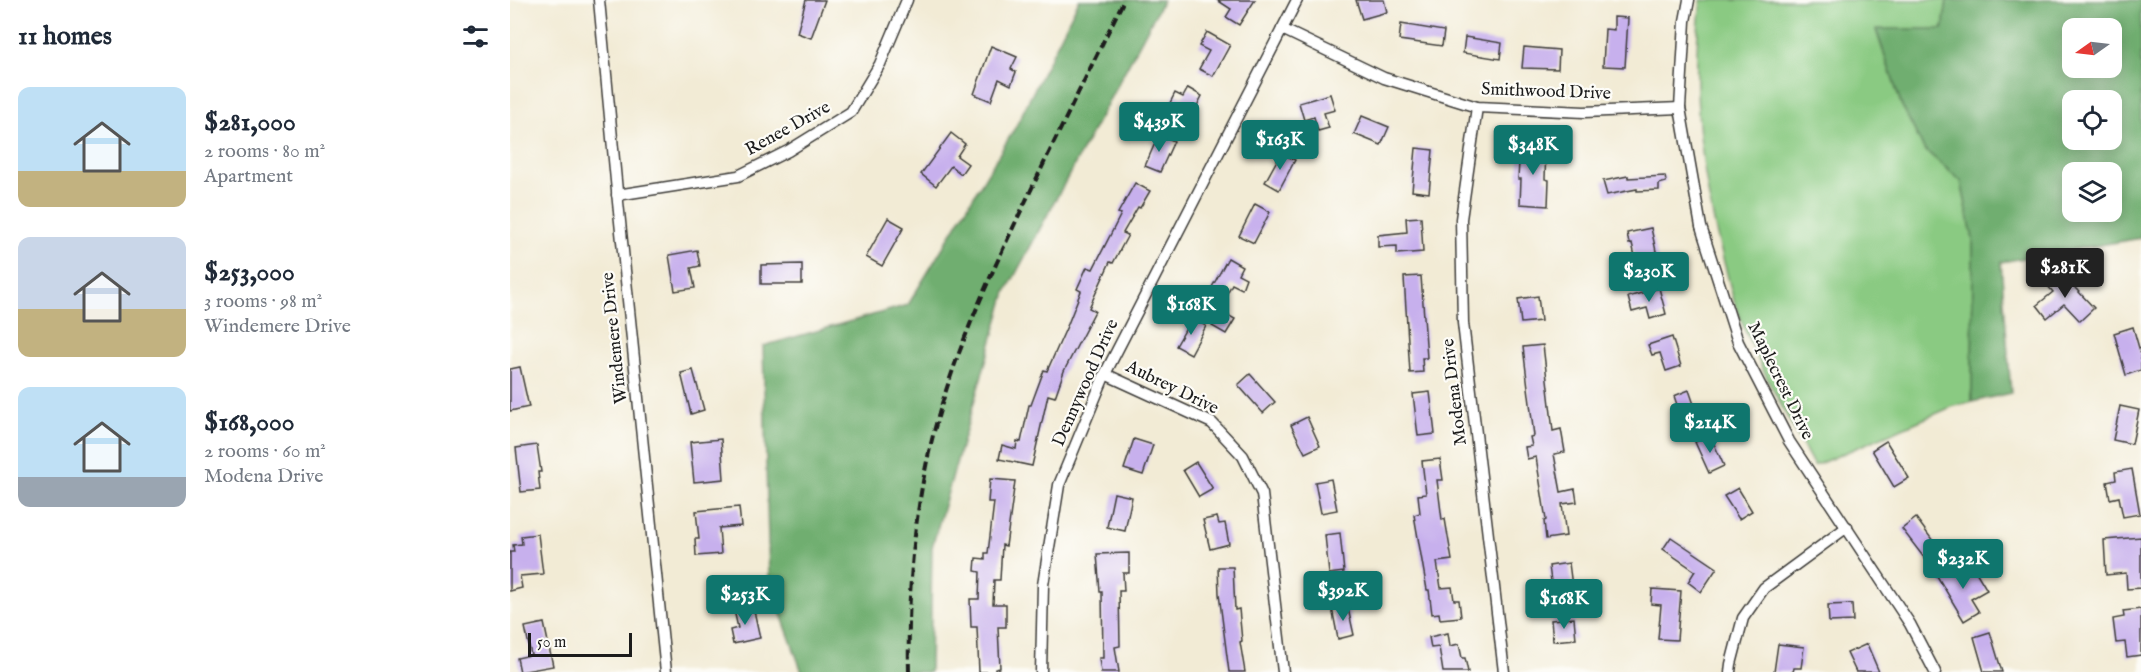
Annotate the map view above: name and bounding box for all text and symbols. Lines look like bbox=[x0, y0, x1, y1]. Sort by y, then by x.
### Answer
north arrow bbox=[2062, 18, 2122, 78]
map controls bbox=[2062, 18, 2122, 222]
text: 11 homes bbox=[18, 20, 112, 53]
icon: filters bbox=[459, 20, 492, 53]
street label: Smithwood Drive bbox=[1481, 78, 1611, 106]
button: locate bbox=[2062, 90, 2122, 150]
street label: Renee Drive bbox=[741, 96, 835, 162]
pin: $439K bbox=[1117, 102, 1201, 153]
text: $281,000 bbox=[204, 106, 296, 139]
text: $439K bbox=[1133, 109, 1185, 134]
icon: home bbox=[66, 111, 138, 183]
pin: $163K bbox=[1238, 120, 1322, 171]
pin: $348K bbox=[1491, 125, 1575, 176]
text: $163K bbox=[1256, 127, 1304, 152]
text: $348K bbox=[1508, 132, 1558, 157]
text: 2 rooms · 80 m² bbox=[204, 139, 325, 164]
button: layers bbox=[2062, 162, 2122, 222]
text: Apartment bbox=[204, 164, 293, 189]
pin: $281K bbox=[2023, 248, 2107, 299]
pin: $230K bbox=[1607, 252, 1691, 303]
text: $281K bbox=[2040, 255, 2090, 280]
text: $253,000 bbox=[204, 256, 295, 289]
text: $230K bbox=[1623, 259, 1675, 284]
icon: home bbox=[66, 261, 138, 333]
street label: Windemere Drive bbox=[597, 271, 633, 405]
pin: $168K bbox=[1149, 285, 1233, 336]
text: 3 rooms · 98 m² bbox=[204, 289, 322, 314]
text: $168K bbox=[1166, 292, 1216, 317]
text: Windemere Drive bbox=[204, 314, 351, 339]
street label: Dennywood Drive bbox=[1048, 316, 1124, 450]
street label: Maplecrest Drive bbox=[1742, 318, 1818, 444]
street label: Modena Drive bbox=[1437, 337, 1473, 447]
street label: Aubrey Drive bbox=[1121, 355, 1222, 420]
pin: $214K bbox=[1668, 403, 1752, 454]
text: $168,000 bbox=[204, 406, 294, 439]
text: $214K bbox=[1684, 410, 1736, 435]
icon: home bbox=[66, 411, 138, 483]
text: 2 rooms · 60 m² bbox=[204, 439, 326, 464]
text: Modena Drive bbox=[204, 464, 323, 489]
pin: $232K bbox=[1921, 539, 2005, 590]
text: $232K bbox=[1937, 546, 1989, 571]
pin: $392K bbox=[1301, 571, 1385, 622]
pin: $253K bbox=[703, 575, 787, 626]
text: $392K bbox=[1317, 578, 1369, 603]
pin: $168K bbox=[1522, 579, 1606, 630]
text: $253K bbox=[720, 582, 770, 607]
text: $168K bbox=[1539, 586, 1589, 611]
scale bar bbox=[528, 630, 632, 658]
text: 50 m bbox=[537, 633, 566, 653]

